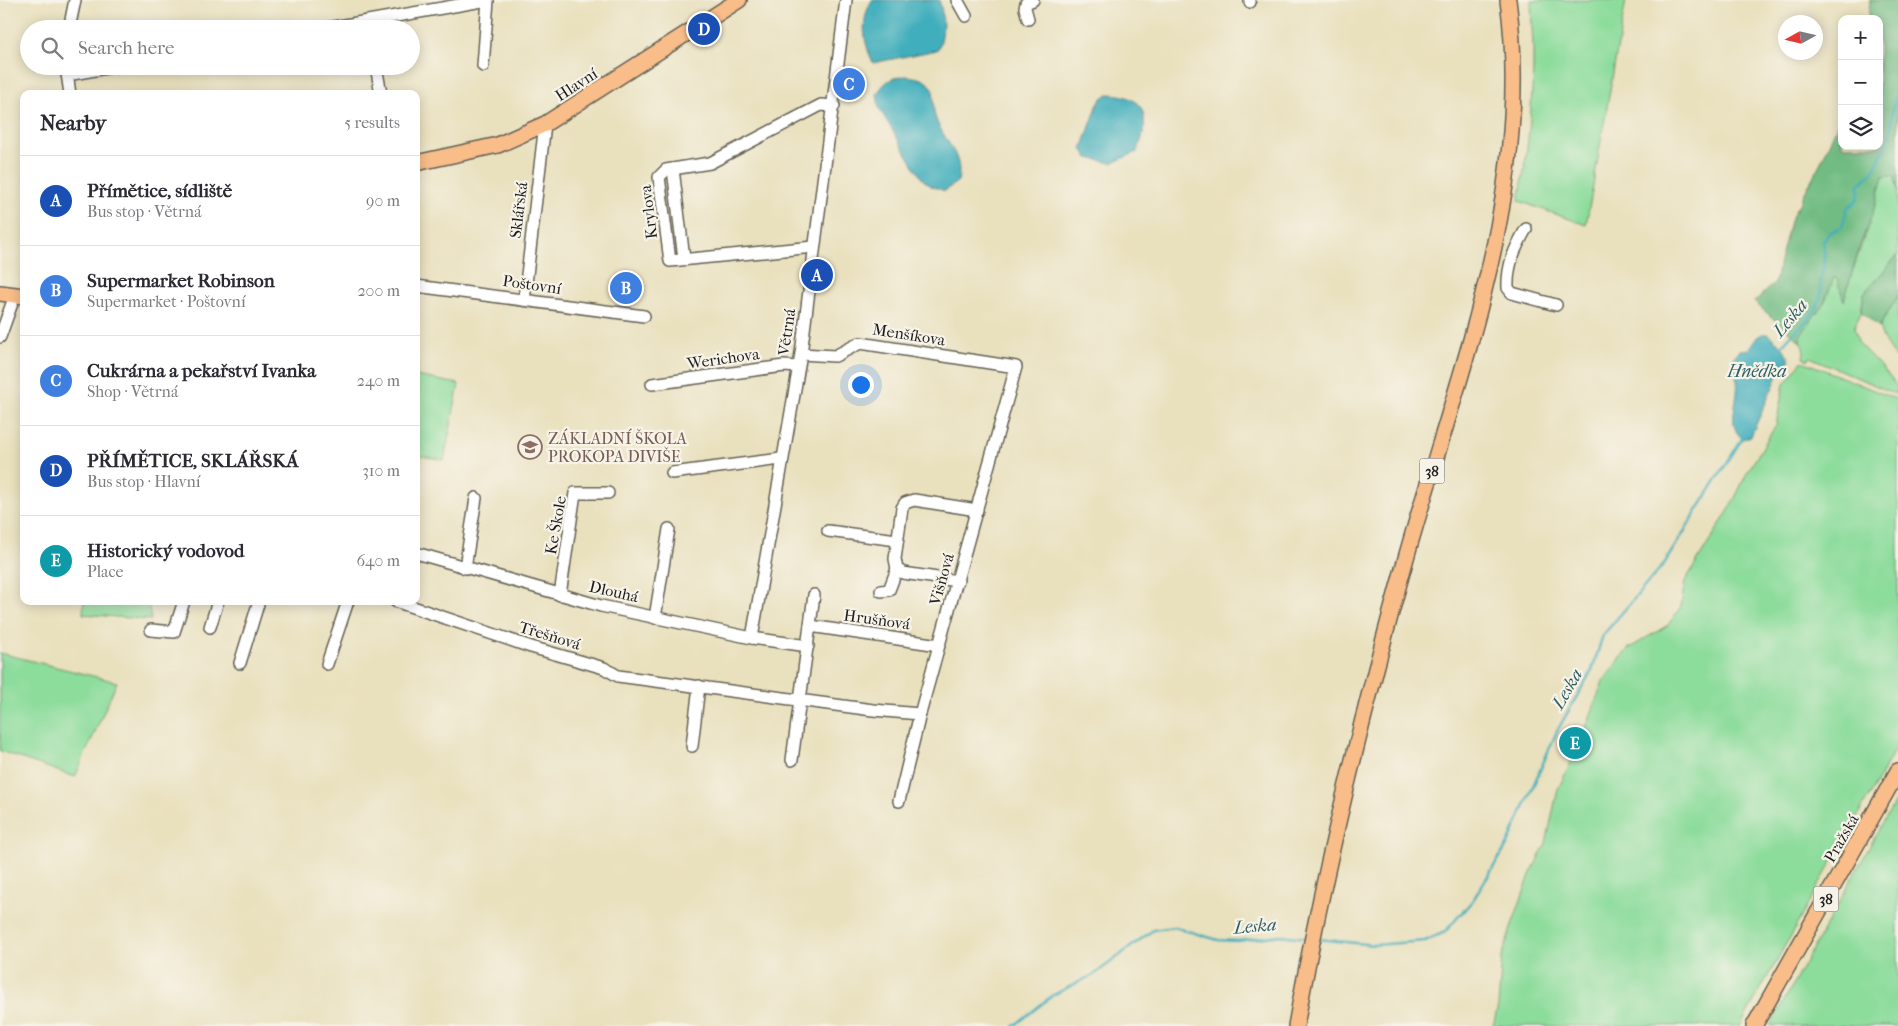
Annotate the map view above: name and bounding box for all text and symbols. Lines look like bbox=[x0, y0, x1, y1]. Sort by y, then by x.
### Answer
pin: D bbox=[688, 10, 720, 48]
north arrow bbox=[1778, 15, 1823, 60]
map controls bbox=[1838, 15, 1883, 150]
button: + bbox=[1838, 15, 1883, 60]
search box bbox=[20, 20, 420, 75]
icon: search bbox=[38, 34, 66, 62]
text: Search here bbox=[78, 37, 174, 59]
button: − bbox=[1838, 60, 1883, 105]
street label: Hlavní bbox=[552, 64, 601, 105]
pin: C bbox=[833, 65, 865, 103]
button: layers bbox=[1838, 105, 1883, 150]
text: Nearby bbox=[40, 111, 106, 135]
text: 5 results bbox=[344, 113, 400, 132]
text: Přímětice, sídliště bbox=[87, 180, 232, 202]
street label: Sklářská bbox=[506, 180, 531, 239]
street label: Krylova bbox=[636, 183, 661, 240]
text: A bbox=[51, 191, 61, 210]
text: 90 m bbox=[366, 191, 400, 210]
text: Bus stop · Větrná bbox=[87, 202, 202, 221]
pin: A bbox=[801, 256, 833, 294]
pin: B bbox=[610, 269, 642, 307]
text: Supermarket Robinson bbox=[87, 270, 275, 292]
street label: Poštovní bbox=[501, 271, 563, 298]
text: B bbox=[51, 281, 61, 300]
text: 200 m bbox=[357, 281, 400, 300]
text: Supermarket · Poštovní bbox=[87, 292, 246, 311]
water label: Leska bbox=[1767, 295, 1812, 343]
street label: Větrná bbox=[774, 307, 799, 358]
street label: Menšíkova bbox=[871, 319, 947, 350]
street label: Werichova bbox=[685, 344, 761, 373]
text: Cukrárna a pekařství Ivanka bbox=[87, 360, 316, 382]
water label: Hnědka bbox=[1726, 361, 1787, 382]
text: C bbox=[51, 371, 61, 390]
text: 240 m bbox=[357, 371, 400, 390]
your location bbox=[848, 372, 874, 398]
text: Shop · Větrná bbox=[87, 382, 178, 401]
place label: ZÁKLADNÍ ŠKOLA PROKOPA DIVIŠE bbox=[548, 428, 688, 466]
school or university icon: ZÁKLADNÍ ŠKOLA PROKOPA DIVIŠE bbox=[517, 434, 543, 460]
text: PŘÍMĚTICE, SKLÁŘSKÁ bbox=[87, 450, 298, 472]
road number: 38 bbox=[1420, 458, 1444, 484]
text: D bbox=[50, 461, 62, 480]
text: 310 m bbox=[362, 461, 400, 480]
text: Bus stop · Hlavní bbox=[87, 472, 201, 491]
street label: Ke Škole bbox=[540, 494, 570, 556]
text: Historický vodovod bbox=[87, 540, 244, 562]
street label: Višňová bbox=[925, 550, 958, 608]
text: E bbox=[51, 551, 61, 570]
text: 640 m bbox=[356, 551, 400, 570]
text: Place bbox=[87, 562, 123, 581]
street label: Dlouhá bbox=[587, 577, 641, 606]
street label: Hrušňová bbox=[843, 605, 912, 634]
street label: Třešňová bbox=[517, 617, 584, 654]
water label: Leska bbox=[1547, 665, 1587, 715]
pin: E bbox=[1559, 724, 1591, 762]
street label: Pražská bbox=[1820, 810, 1863, 866]
road number: 38 bbox=[1814, 886, 1838, 912]
water label: Leska bbox=[1231, 914, 1277, 939]

